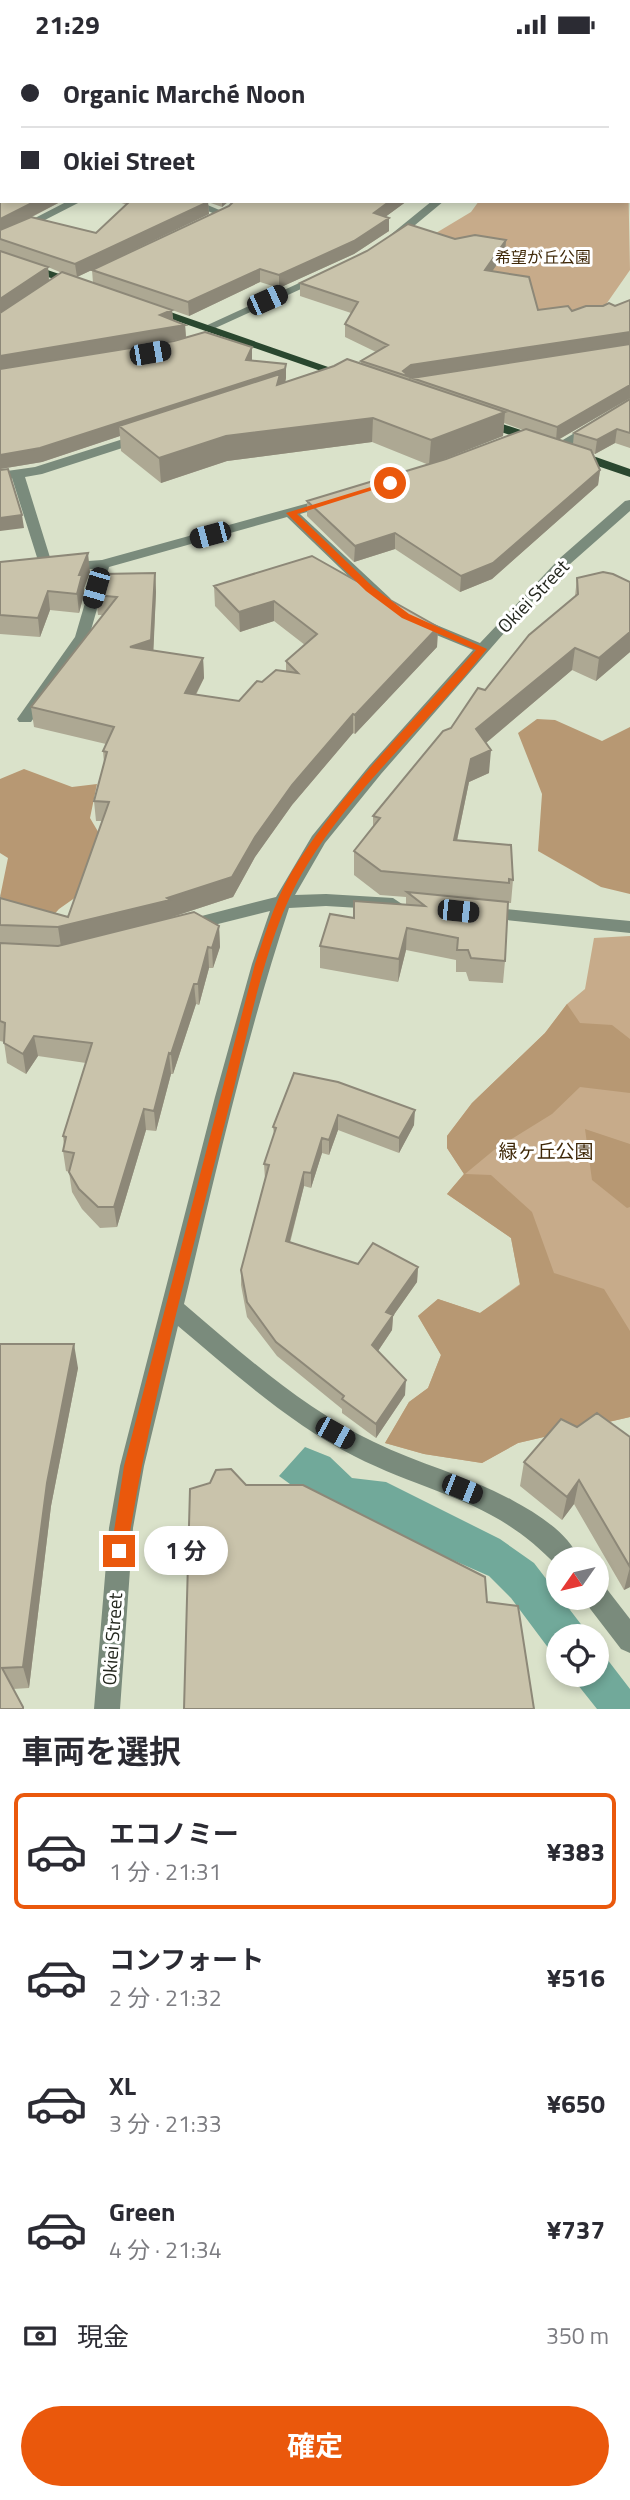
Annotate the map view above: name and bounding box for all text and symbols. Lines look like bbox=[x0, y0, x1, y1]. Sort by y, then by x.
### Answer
text: 21:29 bbox=[35, 5, 100, 44]
text: Organic Marché Noon bbox=[63, 74, 305, 113]
text: Okiei Street bbox=[63, 141, 195, 180]
park label: 希望が丘公園 bbox=[495, 245, 591, 269]
car bbox=[244, 282, 291, 318]
car bbox=[128, 339, 173, 367]
route start bbox=[374, 467, 406, 499]
car bbox=[187, 519, 234, 551]
street label: Okiei Street bbox=[490, 552, 576, 639]
car bbox=[81, 565, 112, 611]
car bbox=[437, 898, 480, 924]
park label: 緑ヶ丘公園 bbox=[498, 1136, 594, 1165]
car bbox=[312, 1414, 359, 1452]
car bbox=[439, 1471, 486, 1507]
callout: 1 分 bbox=[144, 1527, 228, 1575]
text: 1 分 bbox=[166, 1533, 206, 1568]
route end bbox=[103, 1535, 135, 1567]
north arrow bbox=[546, 1547, 609, 1610]
map controls bbox=[546, 1547, 609, 1687]
street label: Okiei Street bbox=[94, 1591, 129, 1686]
button: locate bbox=[546, 1624, 609, 1687]
text: 車両を選択 bbox=[21, 1727, 181, 1775]
text: エコノミー bbox=[109, 1814, 239, 1853]
icon: car bbox=[25, 1820, 88, 1883]
text: ¥383 bbox=[547, 1832, 605, 1871]
text: 1 分 · 21:31 bbox=[109, 1854, 222, 1889]
text: コンフォート bbox=[109, 1940, 264, 1979]
icon: car bbox=[25, 1946, 88, 2009]
text: ¥516 bbox=[547, 1958, 605, 1997]
text: 2 分 · 21:32 bbox=[109, 1980, 222, 2015]
text: XL bbox=[109, 2066, 136, 2105]
icon: car bbox=[25, 2072, 88, 2135]
text: ¥650 bbox=[547, 2084, 605, 2123]
text: 3 分 · 21:33 bbox=[109, 2106, 222, 2141]
text: Green bbox=[109, 2192, 175, 2231]
icon: car bbox=[25, 2198, 88, 2261]
text: ¥737 bbox=[547, 2210, 605, 2249]
text: 4 分 · 21:34 bbox=[109, 2232, 222, 2267]
icon: cash bbox=[21, 2317, 59, 2355]
text: 現金 bbox=[77, 2317, 129, 2356]
text: 350 m bbox=[546, 2318, 609, 2353]
button: 確定 bbox=[21, 2406, 609, 2486]

